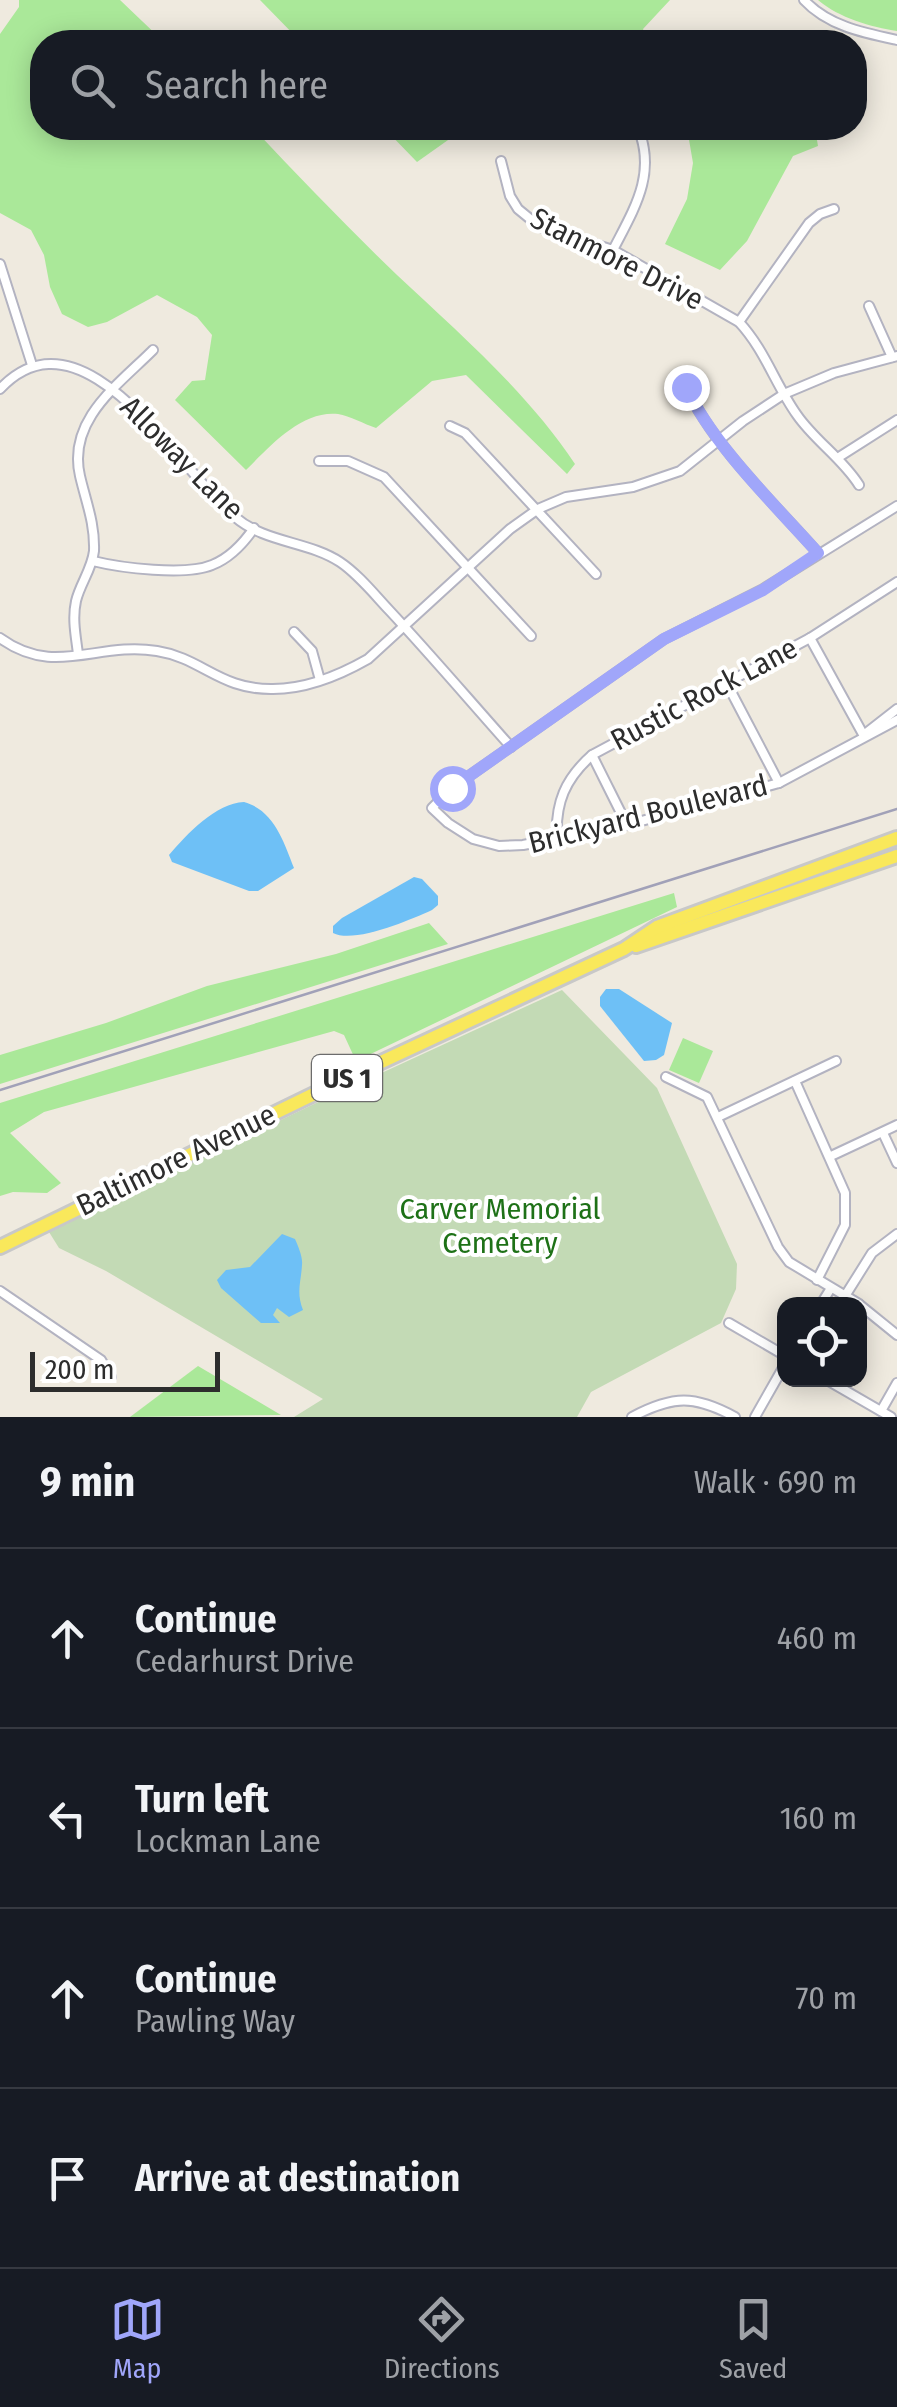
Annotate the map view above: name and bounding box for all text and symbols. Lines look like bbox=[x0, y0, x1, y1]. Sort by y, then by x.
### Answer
search box bbox=[30, 30, 867, 140]
icon: search bbox=[65, 58, 120, 113]
text: Search here bbox=[145, 62, 328, 108]
street label: Stanmore Drive bbox=[525, 200, 709, 318]
route end bbox=[664, 365, 710, 411]
street label: Alloway Lane bbox=[113, 389, 251, 527]
street label: Rustic Rock Lane bbox=[605, 630, 803, 758]
route start bbox=[430, 766, 476, 812]
street label: Brickyard Boulevard bbox=[525, 767, 771, 861]
road number: US 1 bbox=[312, 1055, 382, 1101]
street label: Baltimore Avenue bbox=[71, 1096, 281, 1224]
park label: Carver Memorial Cemetery bbox=[399, 1191, 601, 1261]
map controls bbox=[777, 1297, 867, 1387]
button: locate bbox=[777, 1297, 867, 1387]
scale bar bbox=[30, 1347, 220, 1392]
text: 200 m bbox=[45, 1353, 115, 1386]
text: 9 min bbox=[40, 1457, 135, 1507]
text: Walk · 690 m bbox=[694, 1463, 857, 1501]
text: Continue bbox=[135, 1596, 276, 1642]
icon: ahead bbox=[40, 1611, 95, 1666]
text: 460 m bbox=[777, 1619, 857, 1657]
text: Cedarhurst Drive bbox=[135, 1642, 354, 1680]
text: Turn left bbox=[135, 1776, 269, 1822]
icon: left bbox=[40, 1791, 95, 1846]
text: 160 m bbox=[780, 1799, 857, 1837]
text: Lockman Lane bbox=[135, 1822, 321, 1860]
text: Continue bbox=[135, 1956, 276, 2002]
icon: ahead bbox=[40, 1971, 95, 2026]
text: 70 m bbox=[796, 1979, 857, 2017]
text: Pawling Way bbox=[135, 2002, 295, 2040]
icon: arrive bbox=[40, 2151, 95, 2206]
text: Arrive at destination bbox=[135, 2155, 460, 2201]
tab: Map bbox=[110, 2292, 165, 2385]
tab: Directions bbox=[384, 2292, 500, 2385]
tab: Saved bbox=[719, 2292, 787, 2385]

